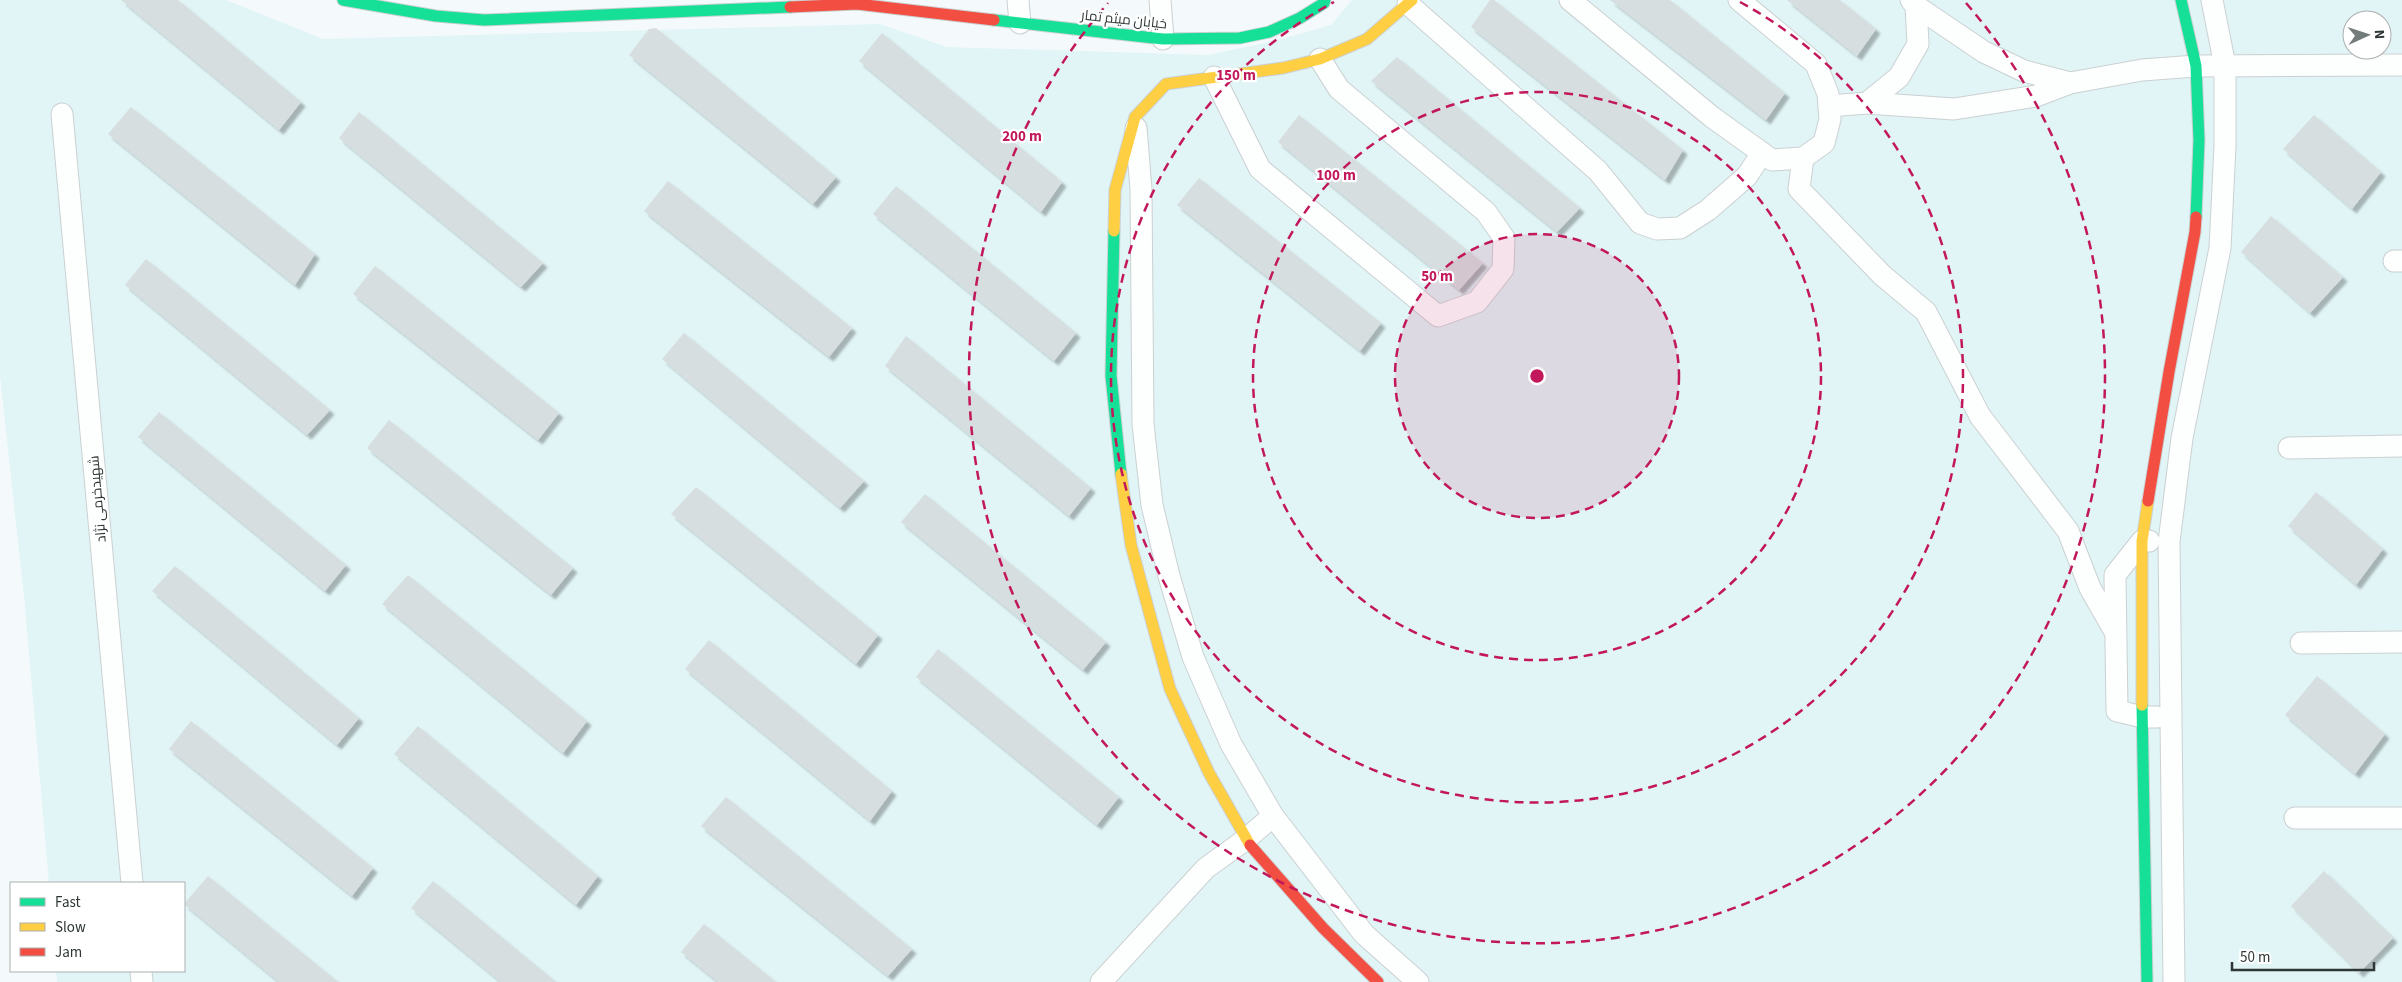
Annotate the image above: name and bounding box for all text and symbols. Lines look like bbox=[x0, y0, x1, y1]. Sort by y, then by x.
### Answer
street label: خیابان میثم تمار bbox=[1079, 5, 1168, 34]
north arrow bbox=[2342, 10, 2392, 60]
text: N bbox=[2369, 29, 2389, 40]
text: 150 m bbox=[1216, 65, 1256, 86]
text: 200 m bbox=[1002, 126, 1042, 147]
text: 100 m bbox=[1316, 165, 1356, 186]
text: 50 m bbox=[1421, 266, 1453, 287]
centre of rings bbox=[1528, 367, 1546, 385]
street label: شهیدخرمی نژاد bbox=[84, 455, 112, 543]
legend bbox=[10, 882, 185, 972]
text: Fast bbox=[55, 892, 81, 913]
text: Slow bbox=[55, 917, 86, 938]
scale bar bbox=[2232, 940, 2374, 972]
text: Jam bbox=[55, 942, 82, 963]
text: 50 m bbox=[2240, 947, 2270, 968]

